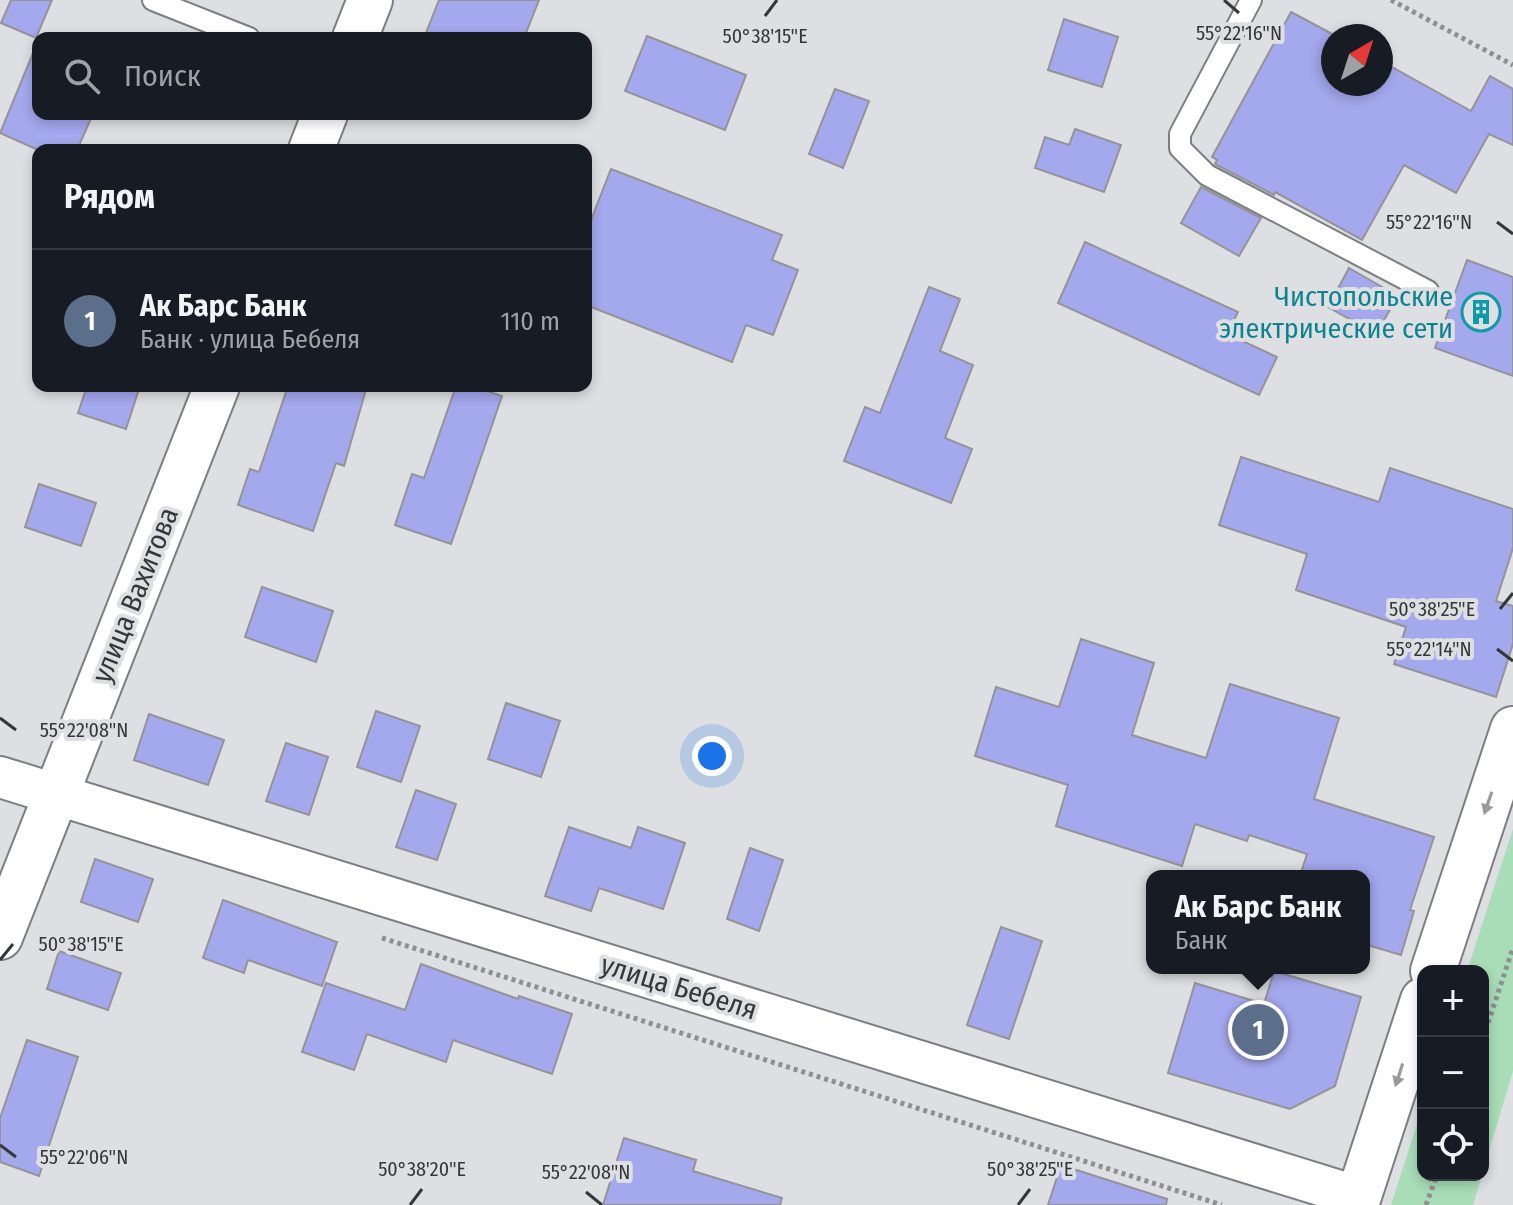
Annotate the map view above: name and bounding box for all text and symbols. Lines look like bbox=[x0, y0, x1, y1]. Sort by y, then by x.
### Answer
text: 55°22'16"N bbox=[1196, 21, 1282, 45]
text: 50°38'15"E bbox=[722, 24, 808, 48]
north arrow bbox=[1321, 24, 1393, 96]
search box bbox=[32, 32, 592, 120]
icon: search bbox=[60, 54, 104, 98]
text: Поиск bbox=[124, 58, 201, 94]
text: Рядом bbox=[64, 176, 155, 217]
text: 55°22'16"N bbox=[1386, 210, 1472, 234]
place label: Чистопольские электрические сети bbox=[1219, 280, 1453, 345]
text: Ак Барс Банк bbox=[140, 288, 307, 324]
building icon: Чистопольские электрические сети bbox=[1460, 291, 1502, 333]
text: 1 bbox=[85, 306, 96, 337]
text: 110 m bbox=[500, 306, 560, 337]
text: Банк · улица Бебеля bbox=[140, 324, 360, 355]
street label: улица Вахитова bbox=[85, 503, 185, 687]
text: 50°38'25"E bbox=[1389, 597, 1475, 621]
text: 55°22'14"N bbox=[1386, 637, 1472, 661]
text: 55°22'08"N bbox=[40, 718, 128, 742]
your location bbox=[692, 736, 732, 776]
one-way arrow bbox=[1482, 792, 1494, 816]
popup bbox=[1146, 870, 1370, 974]
text: Ак Барс Банк bbox=[1175, 889, 1341, 925]
text: Банк bbox=[1175, 925, 1227, 956]
text: 50°38'15"E bbox=[38, 932, 124, 956]
street label: улица Бебеля bbox=[597, 948, 761, 1026]
map controls bbox=[1417, 965, 1489, 1181]
button: + bbox=[1417, 965, 1489, 1037]
pin: 1 bbox=[1232, 1000, 1284, 1060]
button: − bbox=[1417, 1037, 1489, 1109]
one-way arrow bbox=[1392, 1063, 1404, 1087]
button: locate bbox=[1417, 1109, 1489, 1181]
text: 55°22'06"N bbox=[40, 1145, 128, 1169]
text: 50°38'20"E bbox=[378, 1157, 466, 1181]
text: 50°38'25"E bbox=[987, 1157, 1073, 1181]
text: 55°22'08"N bbox=[542, 1160, 630, 1184]

